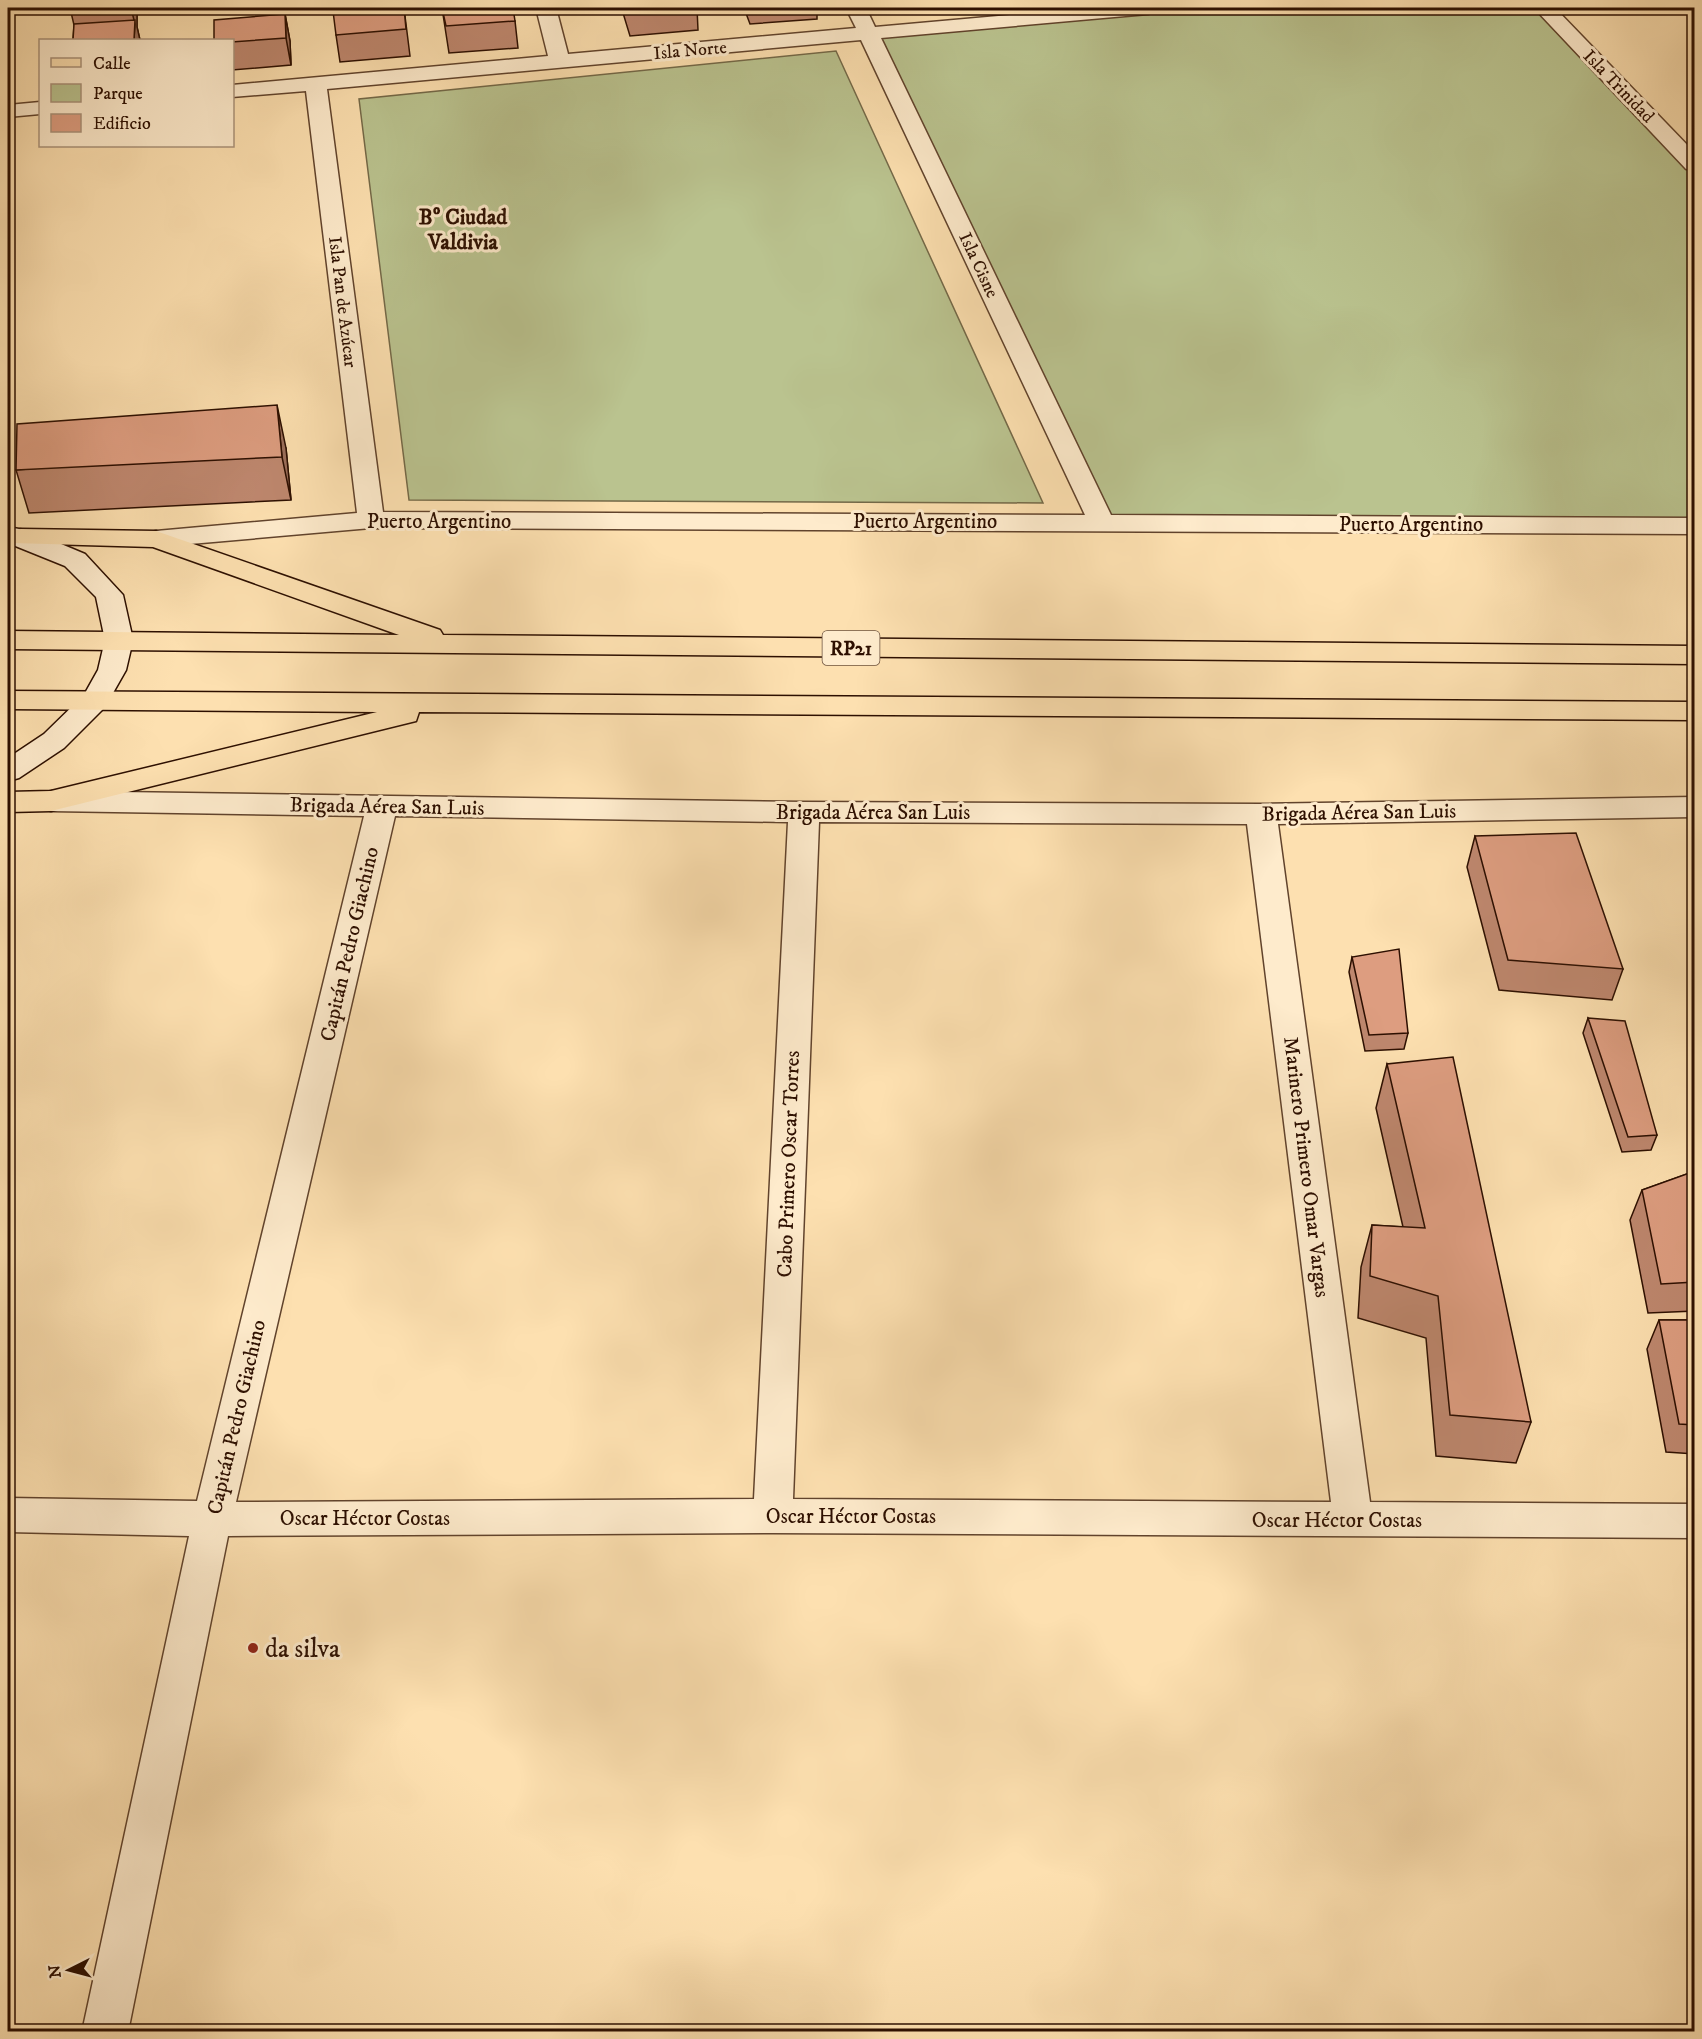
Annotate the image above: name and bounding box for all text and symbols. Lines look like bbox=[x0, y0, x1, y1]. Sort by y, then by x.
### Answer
street label: Isla Norte bbox=[653, 37, 728, 65]
legend bbox=[39, 39, 234, 147]
street label: Isla Trinidad bbox=[1578, 46, 1659, 128]
text: Calle bbox=[93, 53, 131, 75]
text: Parque bbox=[93, 83, 143, 105]
text: Edificio bbox=[93, 113, 151, 135]
district label: Bº Ciudad Valdivia bbox=[419, 204, 508, 256]
street label: Isla Cisne bbox=[953, 229, 1003, 302]
street label: Isla Pan de Azúcar bbox=[323, 235, 361, 369]
street label: Puerto Argentino bbox=[367, 509, 511, 535]
street label: Puerto Argentino bbox=[853, 509, 997, 535]
street label: Puerto Argentino bbox=[1339, 512, 1483, 538]
road number: RP21 bbox=[822, 631, 880, 665]
street label: Brigada Aérea San Luis bbox=[289, 792, 484, 822]
street label: Brigada Aérea San Luis bbox=[1262, 798, 1457, 828]
street label: Brigada Aérea San Luis bbox=[776, 800, 970, 826]
street label: Capitán Pedro Giachino bbox=[315, 844, 385, 1044]
street label: Marinero Primero Omar Vargas bbox=[1277, 1035, 1335, 1299]
street label: Cabo Primero Oscar Torres bbox=[772, 1050, 806, 1278]
street label: Capitán Pedro Giachino bbox=[202, 1317, 272, 1517]
street label: Oscar Héctor Costas bbox=[766, 1504, 936, 1530]
street label: Oscar Héctor Costas bbox=[280, 1506, 450, 1532]
street label: Oscar Héctor Costas bbox=[1252, 1508, 1422, 1534]
place label: da silva bbox=[265, 1633, 340, 1666]
marker: da silva bbox=[246, 1641, 260, 1655]
north arrow bbox=[39, 1940, 99, 2000]
text: N bbox=[44, 1964, 66, 1979]

